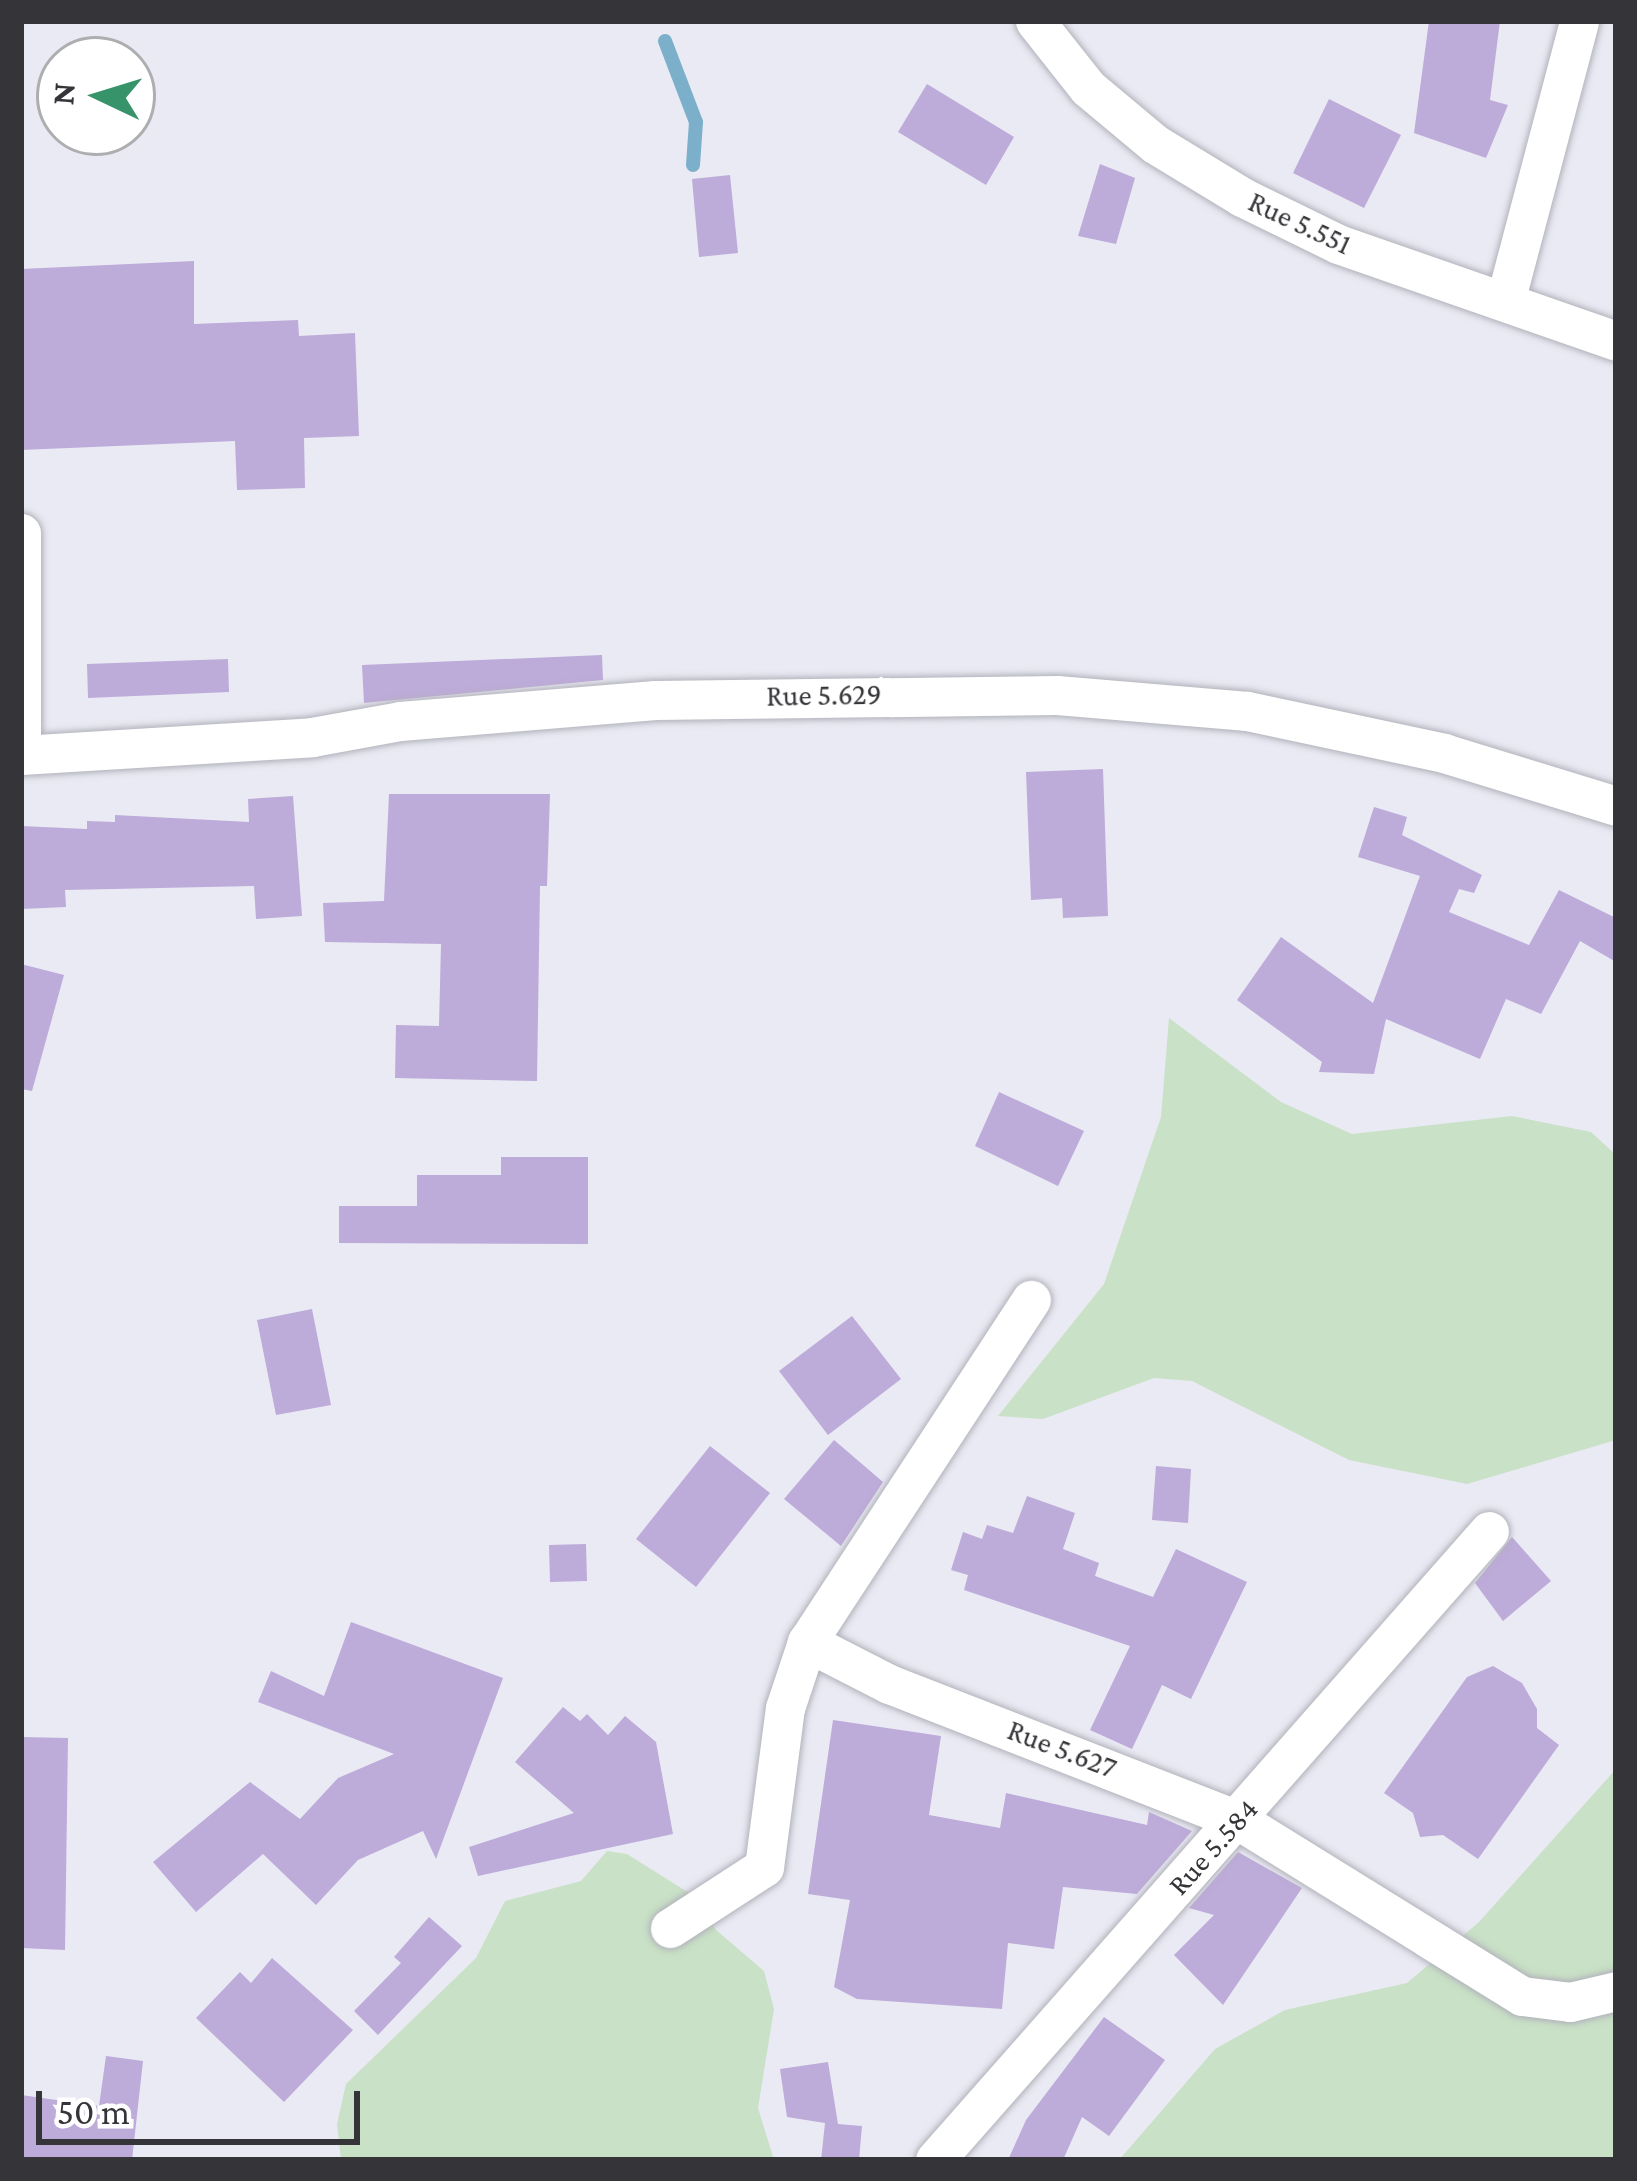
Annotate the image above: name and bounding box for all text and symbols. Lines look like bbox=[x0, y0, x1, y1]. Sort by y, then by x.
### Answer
north arrow bbox=[36, 36, 156, 156]
text: N bbox=[43, 81, 82, 106]
street label: Rue 5.551 bbox=[1243, 184, 1357, 262]
street label: Rue 5.629 bbox=[766, 676, 882, 714]
street label: Rue 5.627 bbox=[1002, 1712, 1122, 1786]
street label: Rue 5.584 bbox=[1160, 1791, 1266, 1903]
scale bar bbox=[42, 2067, 366, 2141]
text: 50 m bbox=[57, 2092, 130, 2132]

